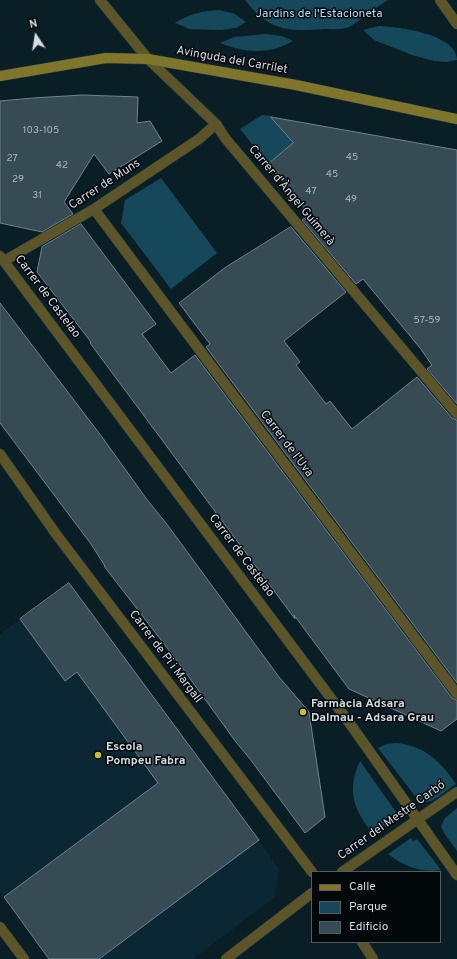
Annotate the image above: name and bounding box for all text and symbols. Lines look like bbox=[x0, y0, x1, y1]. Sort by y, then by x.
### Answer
park label: Jardins de l'Estacioneta bbox=[255, 8, 383, 22]
north arrow bbox=[16, 16, 56, 56]
text: N bbox=[28, 17, 39, 32]
street label: Avinguda del Carrilet bbox=[175, 44, 289, 78]
house number: 103-105 bbox=[23, 125, 59, 137]
street label: Carrer d'Àngel Guimerà bbox=[245, 143, 337, 249]
house number: 45 bbox=[346, 152, 358, 164]
house number: 27 bbox=[6, 153, 18, 165]
street label: Carrer de Muns bbox=[67, 157, 143, 213]
house number: 42 bbox=[56, 160, 68, 172]
house number: 45 bbox=[326, 169, 338, 181]
house number: 29 bbox=[12, 174, 24, 186]
house number: 47 bbox=[305, 186, 317, 198]
house number: 31 bbox=[32, 190, 42, 202]
house number: 49 bbox=[345, 194, 357, 206]
street label: Carrer de Castelao bbox=[11, 253, 83, 341]
house number: 57-59 bbox=[414, 315, 440, 327]
street label: Carrer de l'Uva bbox=[256, 408, 316, 480]
street label: Carrer de Castelao bbox=[205, 512, 277, 600]
street label: Carrer de Pi i Margall bbox=[126, 608, 204, 706]
place label: Farmàcia Adsara Dalmau - Adsara Grau bbox=[311, 698, 434, 726]
marker: Farmàcia Adsara Dalmau - Adsara Grau bbox=[298, 707, 308, 717]
place label: Escola Pompeu Fabra bbox=[106, 741, 185, 769]
marker: Escola Pompeu Fabra bbox=[93, 750, 103, 760]
street label: Carrer del Mestre Carbó bbox=[335, 778, 449, 864]
legend bbox=[311, 871, 441, 943]
text: Calle bbox=[349, 879, 376, 895]
text: Parque bbox=[349, 899, 387, 915]
text: Edificio bbox=[349, 919, 388, 935]

